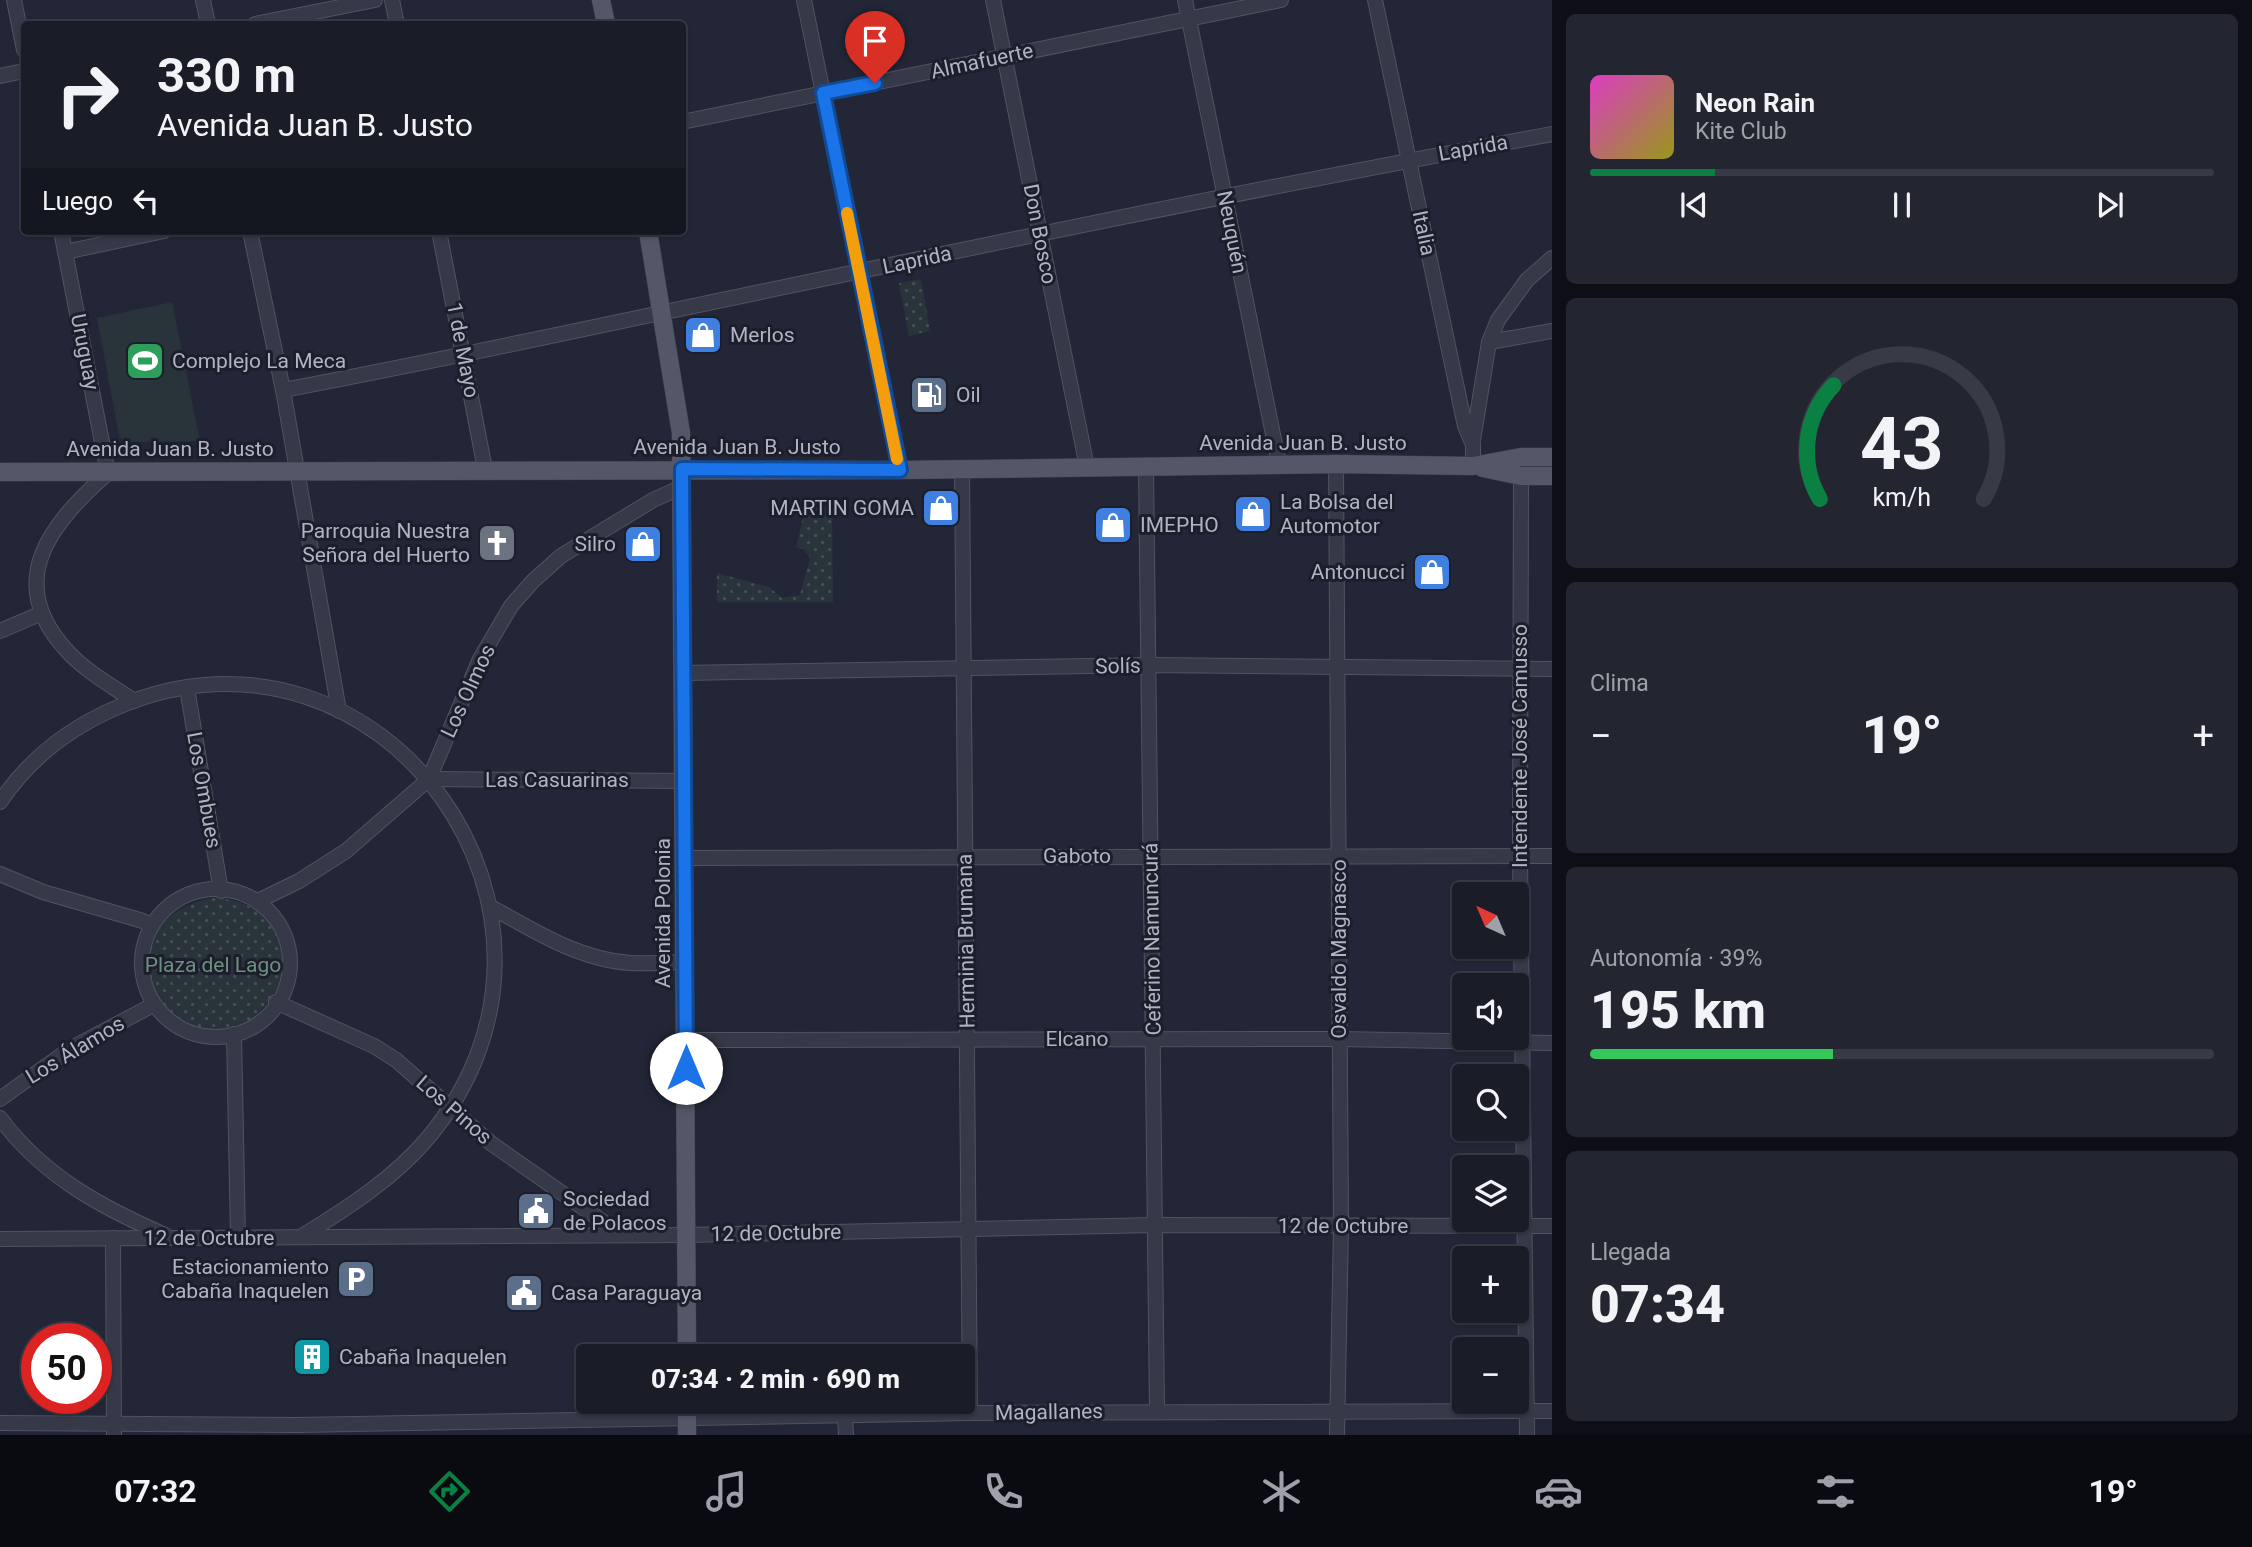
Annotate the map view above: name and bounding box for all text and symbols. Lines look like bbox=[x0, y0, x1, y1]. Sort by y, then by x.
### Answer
pin bbox=[845, 11, 905, 83]
icon: arrive bbox=[856, 22, 894, 60]
street label: Almafuerte bbox=[928, 38, 1036, 84]
text: 330 m bbox=[157, 47, 296, 104]
icon: right bbox=[42, 49, 133, 140]
text: Neon Rain bbox=[1695, 88, 1815, 118]
text: Avenida Juan B. Justo bbox=[157, 106, 473, 144]
text: Kite Club bbox=[1695, 118, 1787, 145]
street label: Laprida bbox=[1436, 130, 1510, 166]
icon: left bbox=[127, 182, 165, 220]
street label: Don Bosco bbox=[1019, 182, 1061, 286]
text: Luego bbox=[42, 186, 113, 216]
icon: previous bbox=[1675, 186, 1713, 224]
icon: pause bbox=[1883, 186, 1921, 224]
icon: next bbox=[2091, 186, 2129, 224]
street label: Neuquén bbox=[1212, 189, 1252, 275]
street label: Italia bbox=[1408, 208, 1440, 258]
street label: Laprida bbox=[880, 241, 954, 279]
street label: 1 de Mayo bbox=[442, 300, 484, 400]
street label: Uruguay bbox=[66, 312, 104, 392]
shop icon: Merlos bbox=[682, 314, 724, 356]
place label: Merlos bbox=[730, 323, 795, 347]
sports icon: Complejo La Meca bbox=[124, 340, 166, 382]
place label: Complejo La Meca bbox=[172, 349, 346, 373]
fuel station icon: Oil bbox=[908, 374, 950, 416]
place label: Oil bbox=[956, 383, 981, 407]
text: 43 bbox=[1860, 402, 1944, 488]
street label: Avenida Juan B. Justo bbox=[1199, 431, 1407, 455]
street label: Avenida Juan B. Justo bbox=[633, 435, 841, 459]
street label: Avenida Juan B. Justo bbox=[66, 437, 274, 461]
text: km/h bbox=[1873, 483, 1931, 512]
shop icon: MARTIN GOMA bbox=[920, 487, 962, 529]
place label: La Bolsa del Automotor bbox=[1280, 490, 1394, 538]
shop icon: La Bolsa del Automotor bbox=[1232, 493, 1274, 535]
place label: MARTIN GOMA bbox=[770, 496, 914, 520]
shop icon: IMEPHO bbox=[1092, 504, 1134, 546]
place label: IMEPHO bbox=[1140, 513, 1219, 537]
place label: Parroquia Nuestra Señora del Huerto bbox=[301, 519, 470, 567]
church icon: Parroquia Nuestra Señora del Huerto bbox=[476, 522, 518, 564]
shop icon: Silro bbox=[622, 523, 664, 565]
place label: Silro bbox=[574, 532, 616, 556]
shop icon: Antonucci bbox=[1411, 551, 1453, 593]
place label: Antonucci bbox=[1311, 560, 1405, 584]
street label: Intendente José Camusso bbox=[1508, 624, 1532, 868]
street label: Los Olmos bbox=[436, 641, 500, 741]
street label: Solís bbox=[1095, 654, 1141, 678]
text: Clima bbox=[1590, 670, 1649, 697]
text: 19° bbox=[1862, 705, 1942, 766]
text: − bbox=[1590, 714, 1612, 758]
text: + bbox=[2192, 714, 2214, 758]
street label: Los Ombues bbox=[182, 730, 226, 850]
street label: Las Casuarinas bbox=[485, 768, 629, 792]
street label: Avenida Polonia bbox=[651, 838, 675, 988]
street label: Ceferino Namuncurá bbox=[1138, 842, 1166, 1036]
street label: Gaboto bbox=[1043, 844, 1111, 868]
street label: Herminia Brumana bbox=[952, 853, 980, 1029]
street label: Osvaldo Magnasco bbox=[1327, 859, 1351, 1039]
north arrow bbox=[1452, 882, 1530, 959]
map controls bbox=[1452, 882, 1529, 1414]
text: Autonomía · 39% bbox=[1590, 945, 1762, 972]
park label: Plaza del Lago bbox=[145, 953, 281, 977]
button: sound bbox=[1452, 973, 1529, 1050]
text: 195 km bbox=[1590, 980, 1766, 1041]
street label: Los Álamos bbox=[21, 1011, 129, 1089]
street label: Elcano bbox=[1045, 1027, 1109, 1051]
position arrow bbox=[649, 1031, 723, 1105]
button: search bbox=[1452, 1064, 1529, 1141]
street label: Los Pinos bbox=[411, 1071, 497, 1149]
button: layers bbox=[1452, 1155, 1529, 1232]
place label: Sociedad de Polacos bbox=[563, 1187, 667, 1235]
public building icon: Sociedad de Polacos bbox=[515, 1190, 557, 1232]
street label: 12 de Octubre bbox=[1278, 1214, 1408, 1238]
street label: 12 de Octubre bbox=[710, 1220, 842, 1246]
street label: 12 de Octubre bbox=[144, 1226, 274, 1250]
text: Llegada bbox=[1590, 1239, 1671, 1266]
button: + bbox=[1452, 1246, 1529, 1323]
place label: Estacionamiento Cabaña Inaquelen bbox=[161, 1255, 329, 1303]
parking icon: Estacionamiento Cabaña Inaquelen bbox=[335, 1258, 377, 1300]
public building icon: Casa Paraguaya bbox=[503, 1272, 545, 1314]
text: 07:34 bbox=[1590, 1274, 1725, 1335]
place label: Casa Paraguaya bbox=[551, 1281, 702, 1305]
speed limit sign: 50 bbox=[21, 1323, 112, 1414]
building icon: Cabaña Inaquelen bbox=[291, 1336, 333, 1378]
button: − bbox=[1452, 1337, 1529, 1414]
place label: Cabaña Inaquelen bbox=[339, 1345, 507, 1369]
text: 07:34 · 2 min · 690 m bbox=[651, 1364, 900, 1394]
street label: Magallanes bbox=[995, 1399, 1103, 1425]
icon: directions bbox=[425, 1467, 474, 1516]
icon: music bbox=[702, 1467, 751, 1516]
icon: phone bbox=[979, 1467, 1028, 1516]
icon: climate bbox=[1257, 1467, 1306, 1516]
icon: car bbox=[1534, 1467, 1583, 1516]
icon: filters bbox=[1811, 1467, 1860, 1516]
text: 07:32 bbox=[114, 1472, 197, 1510]
text: 19° bbox=[2089, 1472, 2138, 1510]

